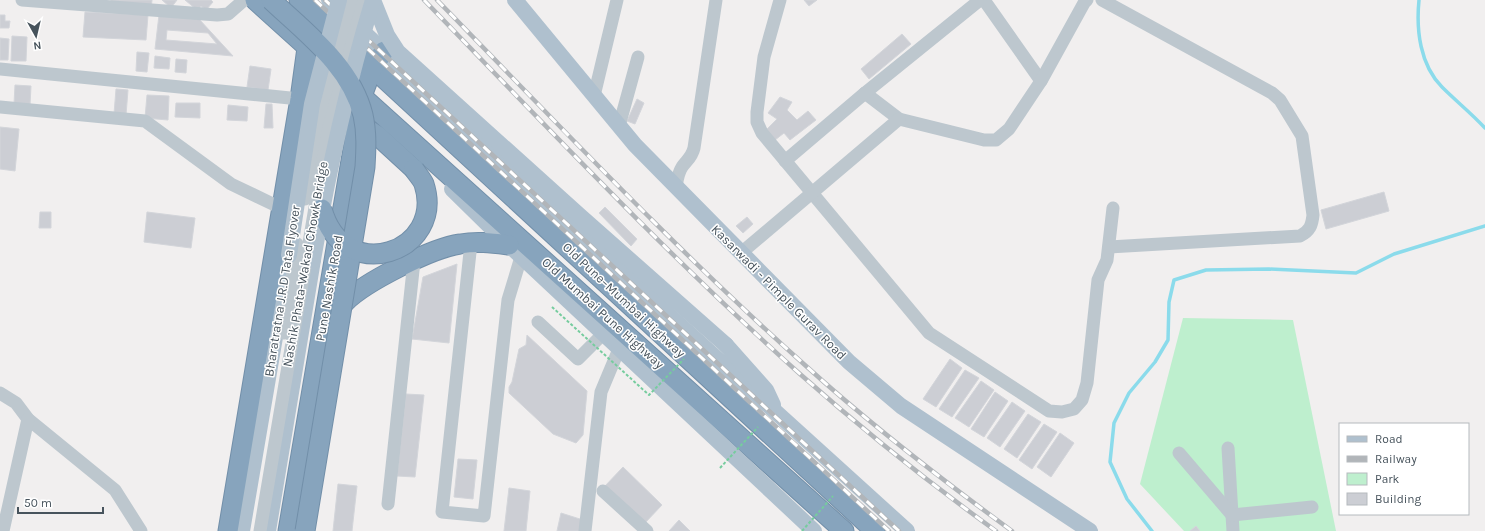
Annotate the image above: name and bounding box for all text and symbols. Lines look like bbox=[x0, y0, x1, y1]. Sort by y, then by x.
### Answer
north arrow bbox=[16, 16, 56, 56]
text: N bbox=[33, 38, 42, 52]
street label: Nashik Phata-Wakad Chowk Bridge bbox=[280, 160, 331, 368]
street label: Bharatratna J.R.D Tata Flyover bbox=[261, 204, 303, 378]
street label: Kasarwadi - Pimple Gurav Road bbox=[708, 221, 850, 363]
street label: Pune Nashik Road bbox=[312, 234, 346, 342]
street label: Old Pune–Mumbai Highway bbox=[560, 239, 688, 361]
street label: Old Mumbai Pune Highway bbox=[539, 254, 667, 372]
legend bbox=[1339, 423, 1469, 515]
text: Road bbox=[1375, 432, 1403, 446]
text: Railway bbox=[1375, 452, 1417, 466]
text: Park bbox=[1375, 472, 1400, 486]
scale bar bbox=[18, 489, 103, 515]
text: Building bbox=[1375, 492, 1422, 506]
text: 50 m bbox=[24, 496, 52, 510]

